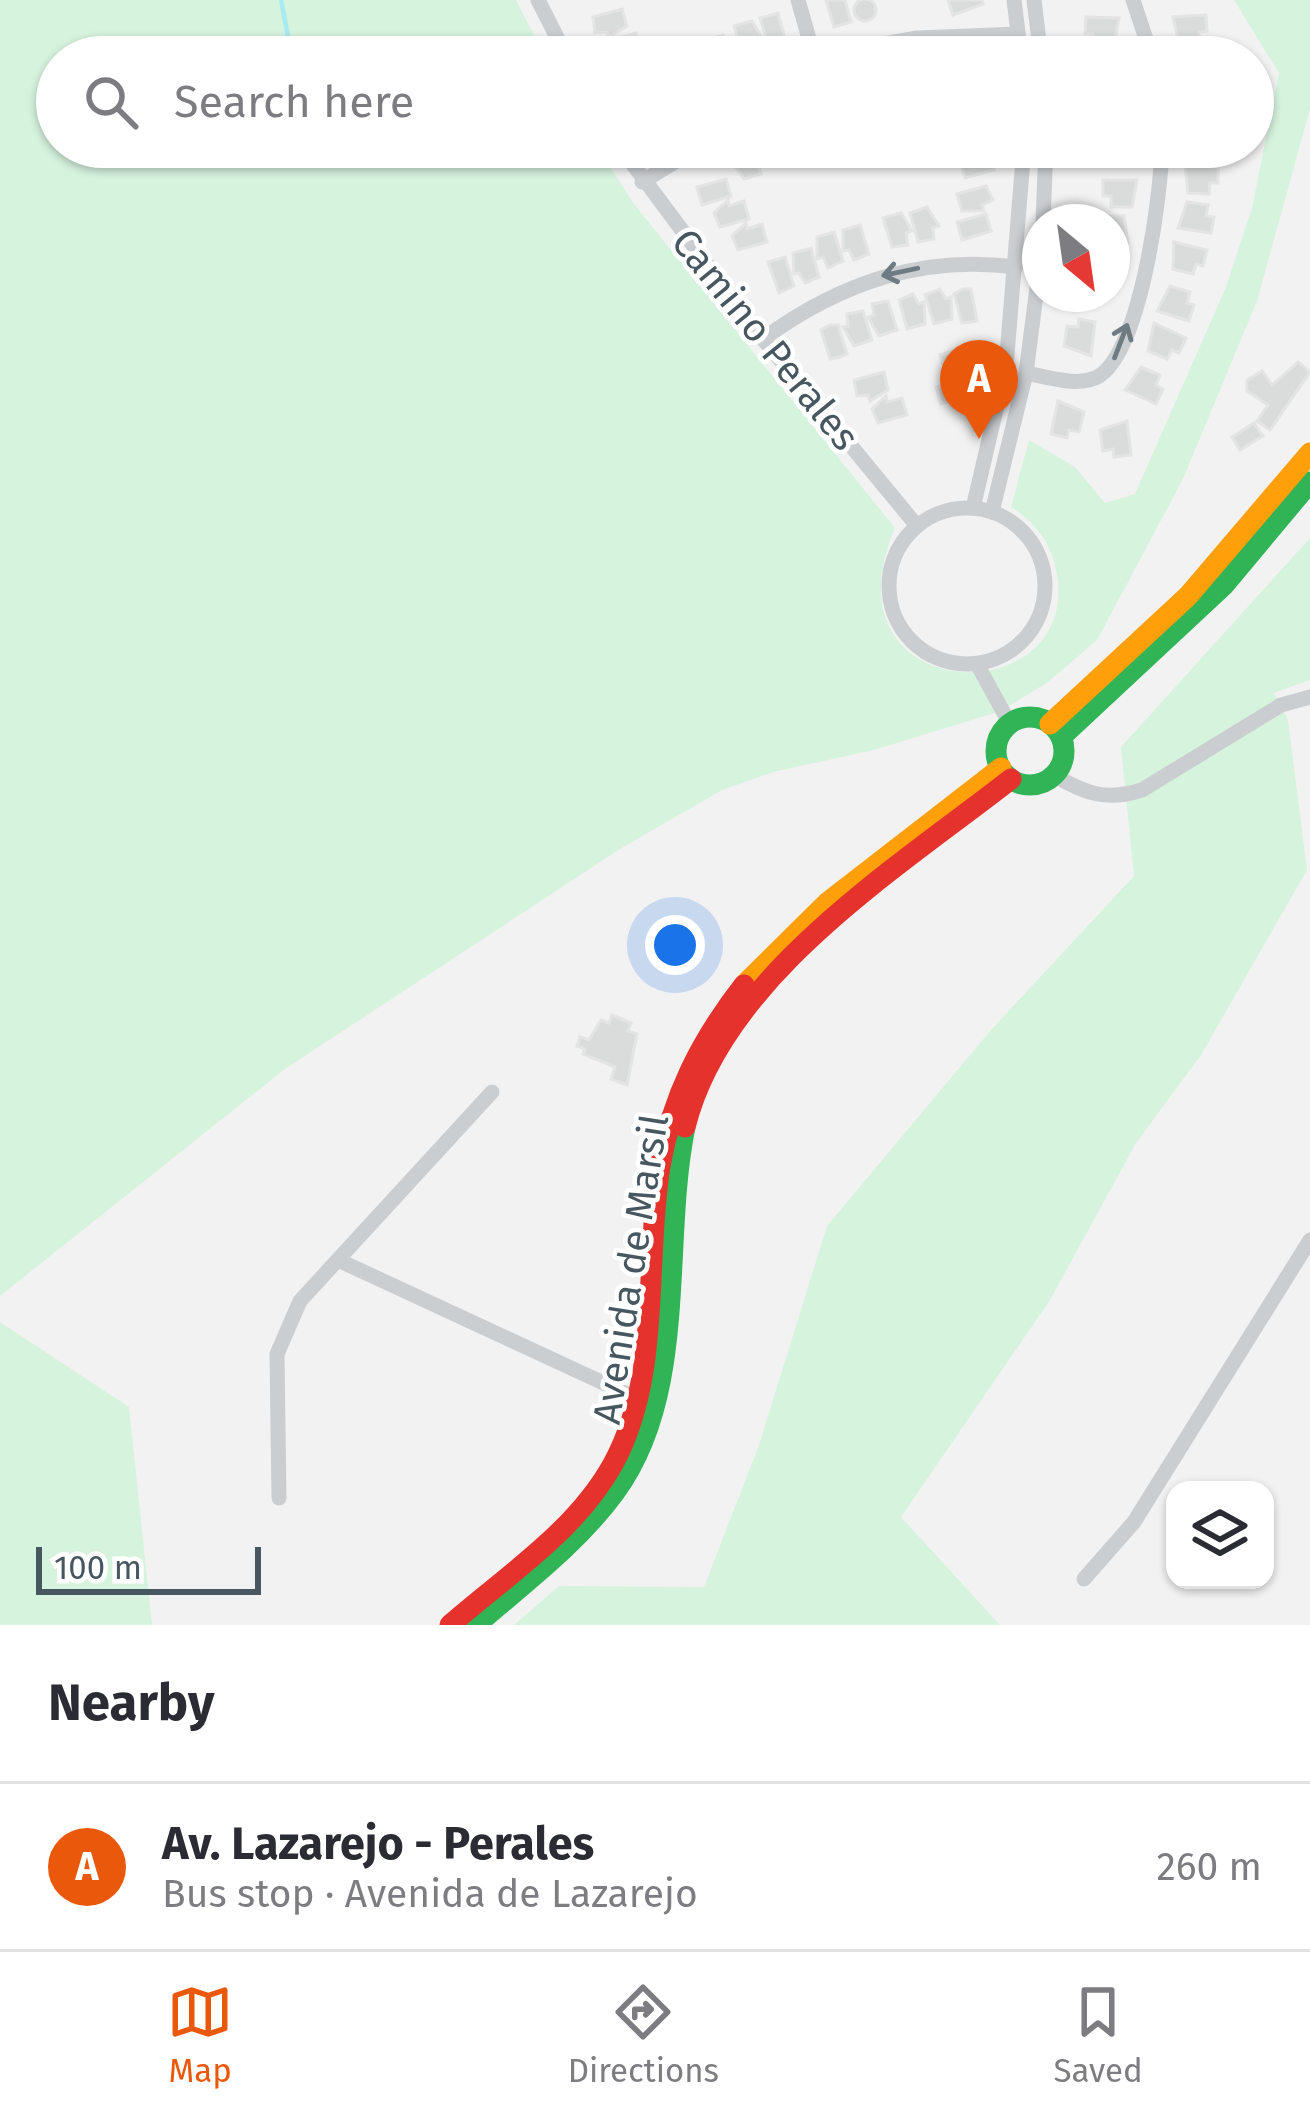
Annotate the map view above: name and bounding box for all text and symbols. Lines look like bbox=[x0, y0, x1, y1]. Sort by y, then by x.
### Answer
search box bbox=[36, 36, 1274, 168]
icon: search bbox=[78, 69, 144, 135]
text: Search here bbox=[174, 75, 414, 129]
north arrow bbox=[1022, 204, 1130, 312]
street label: Camino Perales bbox=[662, 220, 868, 459]
one-way arrow bbox=[882, 262, 921, 284]
one-way arrow bbox=[1112, 323, 1134, 360]
pin: A bbox=[940, 340, 1018, 439]
your location bbox=[645, 915, 705, 975]
street label: Avenida de Marsil bbox=[584, 1111, 678, 1427]
map controls bbox=[1166, 1481, 1274, 1589]
button: layers bbox=[1166, 1481, 1274, 1589]
scale bar bbox=[36, 1541, 261, 1594]
text: 100 m bbox=[54, 1548, 142, 1588]
text: Nearby bbox=[48, 1672, 214, 1734]
text: Av. Lazarejo - Perales bbox=[162, 1817, 594, 1871]
text: A bbox=[75, 1844, 99, 1890]
text: 260 m bbox=[1156, 1844, 1262, 1890]
text: Bus stop · Avenida de Lazarejo bbox=[162, 1871, 698, 1917]
tab: Map bbox=[167, 1979, 233, 2091]
tab: Directions bbox=[568, 1979, 719, 2091]
tab: Saved bbox=[1053, 1979, 1143, 2091]

